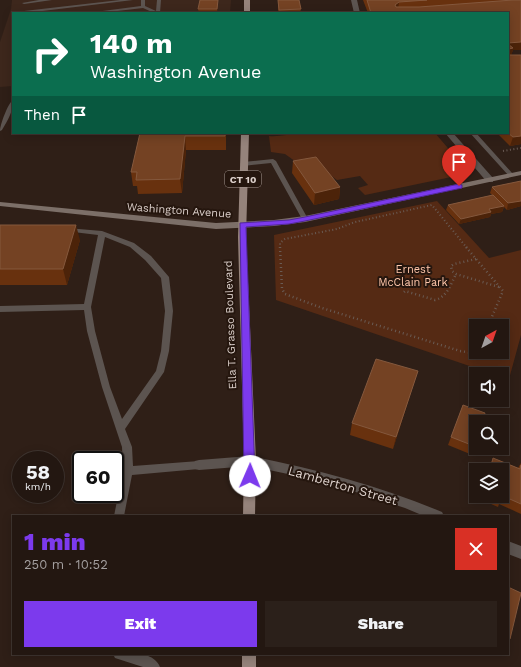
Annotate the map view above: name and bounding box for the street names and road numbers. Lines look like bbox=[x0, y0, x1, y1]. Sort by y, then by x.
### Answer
road number: CT 10 bbox=[225, 171, 261, 187]
street label: Washington Avenue bbox=[126, 200, 232, 221]
street label: Ella T. Grasso Boulevard bbox=[222, 260, 239, 390]
street label: Lamberton Street bbox=[287, 463, 400, 508]

